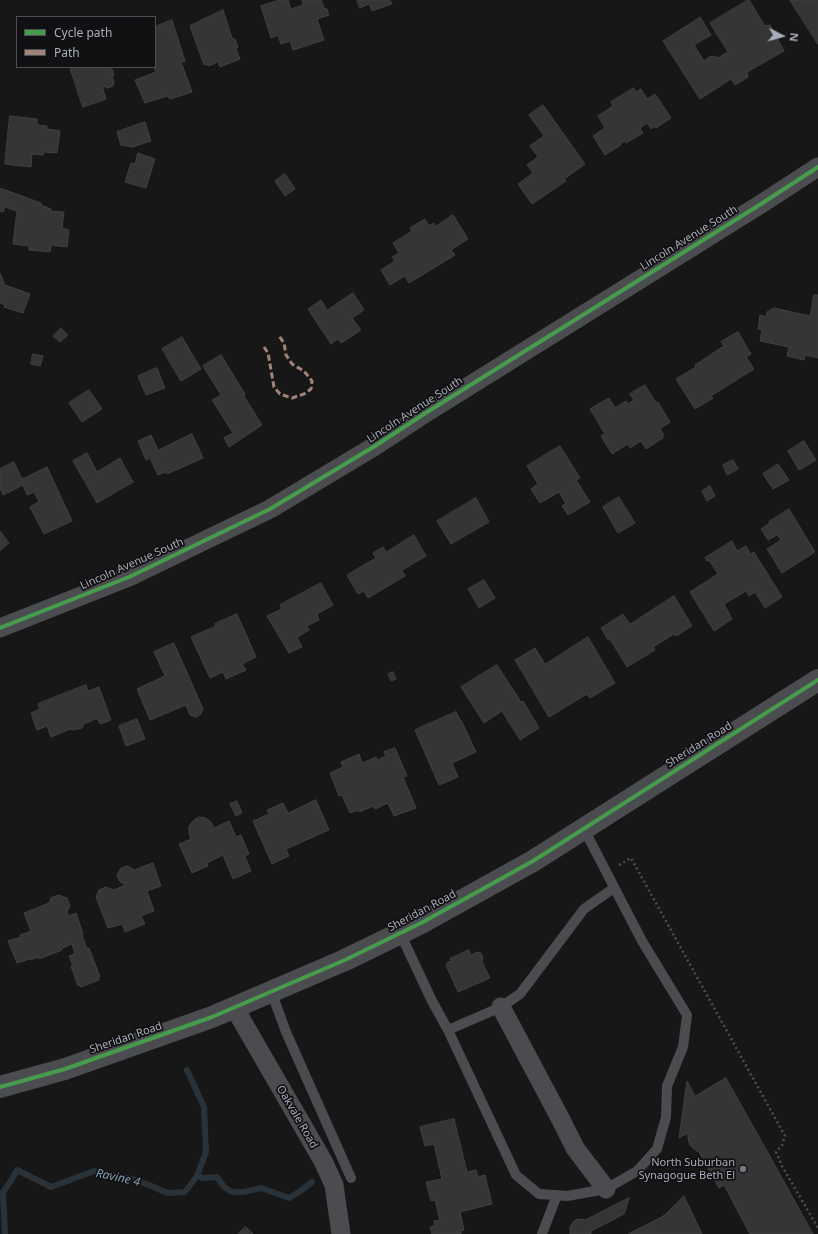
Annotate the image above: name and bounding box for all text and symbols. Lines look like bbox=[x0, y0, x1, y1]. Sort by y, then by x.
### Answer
legend bbox=[16, 16, 156, 68]
north arrow bbox=[762, 16, 802, 56]
text: Cycle path bbox=[54, 24, 112, 41]
text: N bbox=[787, 32, 802, 43]
text: Path bbox=[54, 44, 80, 61]
street label: Lincoln Avenue South bbox=[638, 203, 740, 273]
street label: Lincoln Avenue South bbox=[365, 374, 465, 446]
street label: Lincoln Avenue South bbox=[78, 535, 186, 593]
street label: Sheridan Road bbox=[664, 719, 734, 771]
street label: Sheridan Road bbox=[386, 887, 458, 935]
street label: Sheridan Road bbox=[88, 1019, 164, 1057]
street label: Oakvale Road bbox=[274, 1083, 320, 1151]
place label: North Suburban Synagogue Beth El bbox=[638, 1156, 735, 1182]
marker: North Suburban Synagogue Beth El bbox=[738, 1164, 748, 1174]
water label: Ravine 4 bbox=[94, 1166, 142, 1190]

